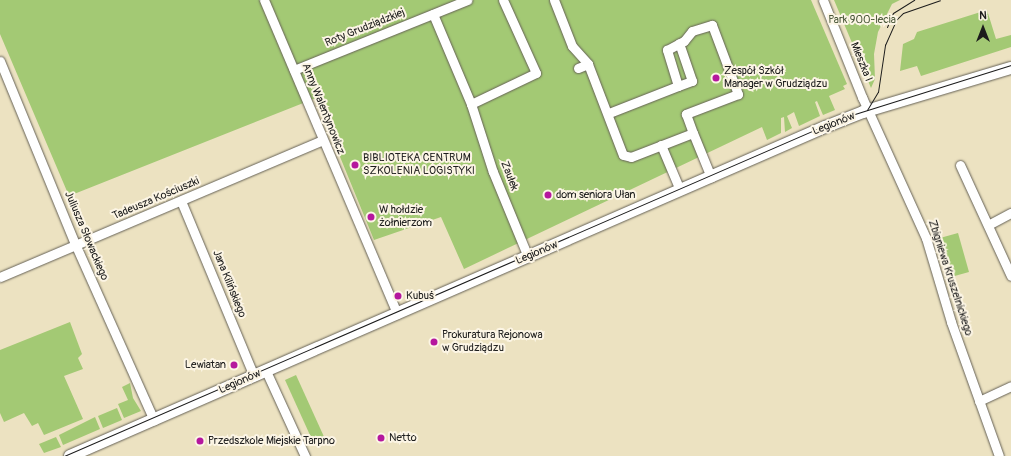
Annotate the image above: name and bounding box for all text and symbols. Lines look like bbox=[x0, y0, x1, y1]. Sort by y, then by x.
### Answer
street label: Roty Grudziądzkiej bbox=[323, 6, 407, 50]
north arrow bbox=[963, 8, 1003, 48]
text: N bbox=[979, 9, 987, 22]
park label: Park 900-lecia bbox=[828, 13, 896, 27]
street label: Mieszka I bbox=[847, 40, 875, 84]
street label: Anny Walentynowicz bbox=[299, 62, 347, 156]
place label: Zespół Szkół Manager w Grudziądzu bbox=[724, 65, 827, 91]
marker: Zespół Szkół Manager w Grudziądzu bbox=[711, 73, 721, 83]
street label: Legionów bbox=[811, 110, 857, 138]
place label: BIBLIOTEKA CENTRUM SZKOLENIA LOGISTYKI bbox=[363, 152, 475, 178]
street label: Zaułek bbox=[497, 159, 521, 193]
marker: BIBLIOTEKA CENTRUM SZKOLENIA LOGISTYKI bbox=[350, 160, 360, 170]
street label: Tadeusza Kościuszki bbox=[111, 175, 201, 223]
place label: dom seniora Ułan bbox=[556, 188, 636, 202]
street label: Juliusza Słowackiego bbox=[61, 189, 111, 283]
marker: dom seniora Ułan bbox=[543, 190, 553, 200]
place label: W hołdzie żołnierzom bbox=[379, 204, 432, 230]
marker: W hołdzie żołnierzom bbox=[366, 212, 376, 222]
street label: Zbigniewa Kruszelnickiego bbox=[925, 218, 975, 338]
street label: Legionów bbox=[514, 238, 560, 268]
street label: Jana Kilińskiego bbox=[209, 248, 249, 320]
place label: Kubuś bbox=[406, 289, 434, 303]
marker: Kubuś bbox=[393, 291, 403, 301]
place label: Prokuratura Rejonowa w Grudziądzu bbox=[442, 329, 543, 355]
marker: Prokuratura Rejonowa w Grudziądzu bbox=[429, 337, 439, 347]
place label: Lewiatan bbox=[185, 358, 226, 372]
marker: Lewiatan bbox=[229, 360, 239, 370]
street label: Legionów bbox=[217, 367, 263, 397]
place label: Netto bbox=[389, 431, 417, 445]
marker: Netto bbox=[376, 433, 386, 443]
place label: Przedszkole Miejskie Tarpno bbox=[208, 434, 335, 448]
marker: Przedszkole Miejskie Tarpno bbox=[195, 436, 205, 446]

